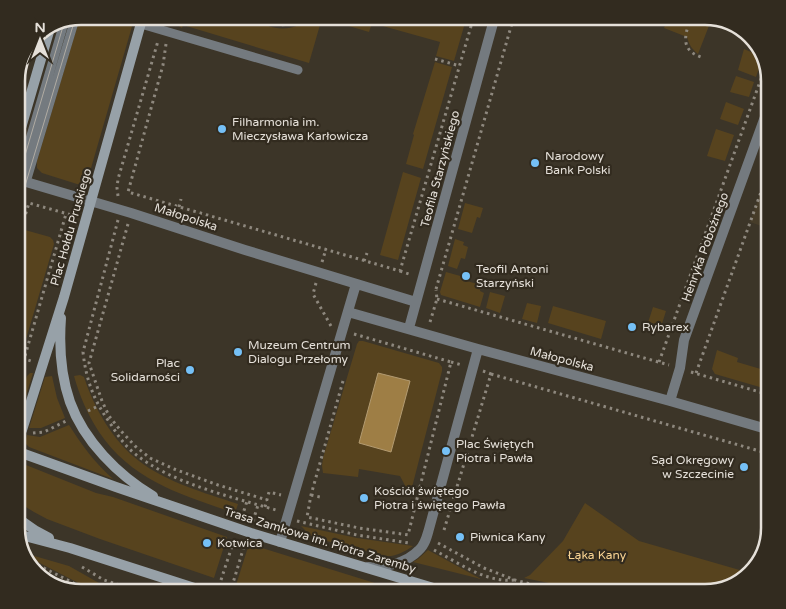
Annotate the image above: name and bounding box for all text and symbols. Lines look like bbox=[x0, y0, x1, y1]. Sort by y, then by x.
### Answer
north arrow bbox=[15, 15, 65, 65]
text: N bbox=[34, 19, 46, 36]
street label: Teofila Starzyńskiego bbox=[418, 109, 462, 229]
place label: Filharmonia im. Mieczysława Karłowicza bbox=[232, 115, 368, 143]
marker: Filharmonia im. Mieczysława Karłowicza bbox=[216, 123, 228, 135]
place label: Narodowy Bank Polski bbox=[545, 149, 611, 177]
marker: Narodowy Bank Polski bbox=[529, 157, 541, 169]
street label: Plac Hołdu Pruskiego bbox=[48, 167, 94, 287]
street label: Henryka Pobożnego bbox=[679, 190, 731, 304]
street label: Małopolska bbox=[153, 200, 219, 234]
place label: Teofil Antoni Starzyński bbox=[476, 262, 548, 290]
marker: Teofil Antoni Starzyński bbox=[460, 270, 472, 282]
place label: Rybarex bbox=[642, 320, 689, 334]
marker: Rybarex bbox=[626, 321, 638, 333]
place label: Muzeum Centrum Dialogu Przełomy bbox=[248, 338, 351, 366]
street label: Małopolska bbox=[529, 344, 595, 374]
marker: Muzeum Centrum Dialogu Przełomy bbox=[232, 346, 244, 358]
place label: Plac Solidarności bbox=[111, 356, 180, 384]
marker: Plac Solidarności bbox=[184, 364, 196, 376]
place label: Plac Świętych Piotra i Pawła bbox=[456, 437, 534, 465]
marker: Plac Świętych Piotra i Pawła bbox=[440, 445, 452, 457]
place label: Sąd Okręgowy w Szczecinie bbox=[651, 453, 735, 481]
marker: Sąd Okręgowy w Szczecinie bbox=[738, 461, 750, 473]
place label: Kościół świętego Piotra i świętego Pawła bbox=[374, 484, 505, 512]
marker: Kościół świętego Piotra i świętego Pawła bbox=[358, 492, 370, 504]
street label: Trasa Zamkowa im. Piotra Zaremby bbox=[222, 504, 418, 576]
place label: Piwnica Kany bbox=[470, 530, 546, 544]
marker: Piwnica Kany bbox=[454, 531, 466, 543]
place label: Kotwica bbox=[217, 536, 262, 550]
marker: Kotwica bbox=[201, 537, 213, 549]
park label: Łąka Kany bbox=[568, 548, 627, 562]

